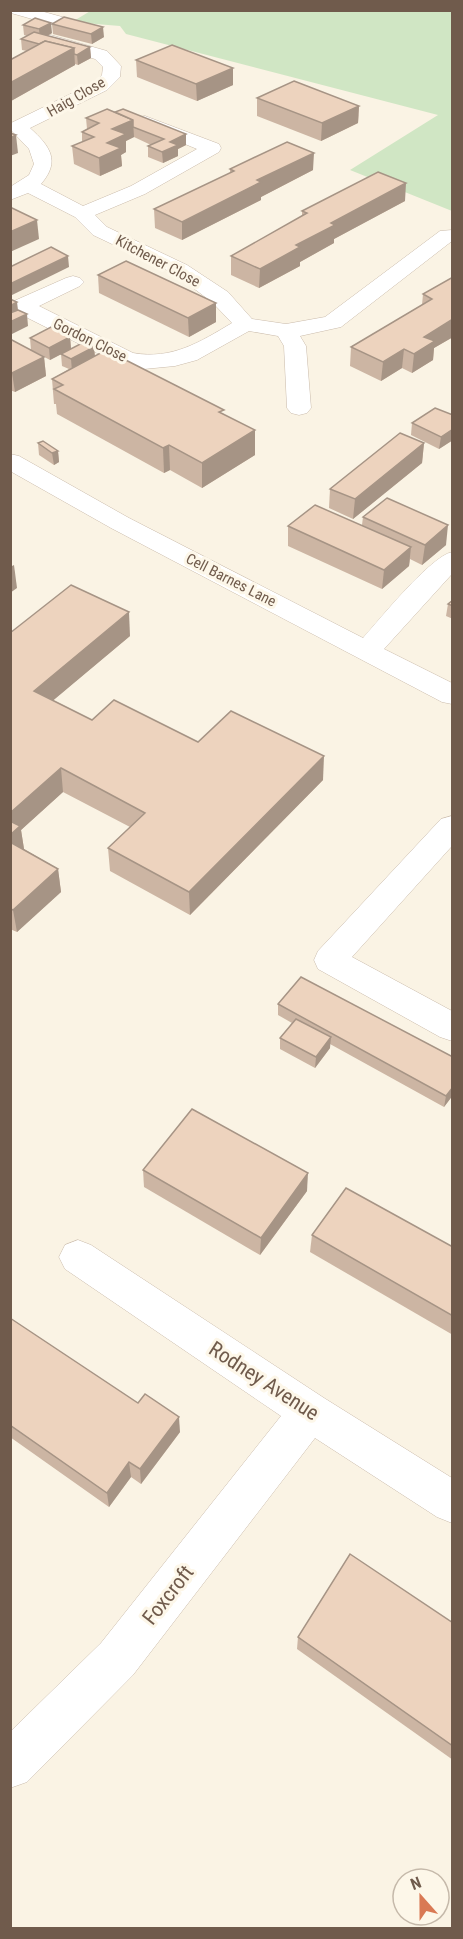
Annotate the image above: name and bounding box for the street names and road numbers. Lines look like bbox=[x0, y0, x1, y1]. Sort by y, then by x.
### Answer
street label: Haig Close bbox=[44, 73, 108, 121]
street label: Kitchener Close bbox=[113, 231, 203, 291]
street label: Gordon Close bbox=[50, 314, 130, 366]
street label: Cell Barnes Lane bbox=[183, 550, 279, 610]
street label: Rodney Avenue bbox=[205, 1337, 324, 1425]
street label: Foxcroft bbox=[137, 1561, 199, 1629]

